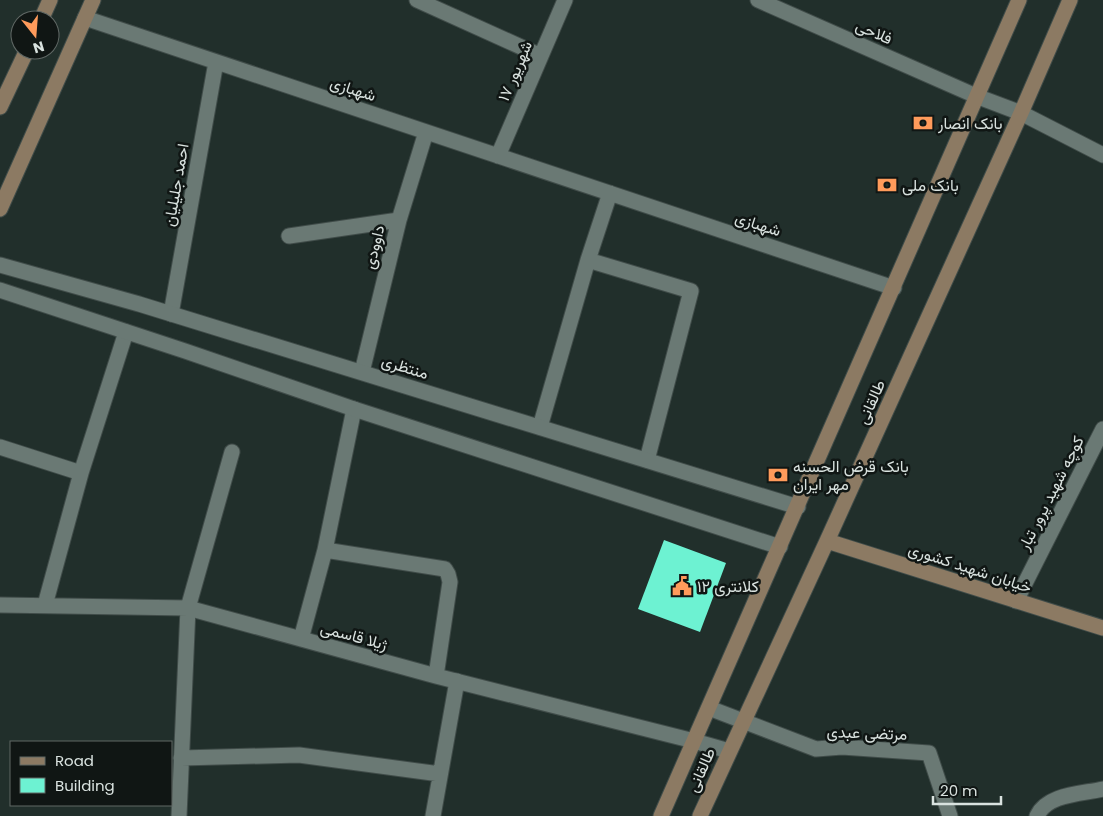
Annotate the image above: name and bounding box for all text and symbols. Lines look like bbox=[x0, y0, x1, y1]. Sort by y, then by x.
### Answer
north arrow bbox=[10, 10, 60, 60]
street label: فلاحی bbox=[852, 14, 896, 50]
text: N bbox=[31, 36, 47, 59]
street label: ۱۷ شهریور bbox=[492, 37, 538, 105]
street label: شهبازی bbox=[327, 71, 379, 107]
bank icon: بانک انصار bbox=[912, 112, 934, 134]
place label: بانک انصار bbox=[937, 112, 1003, 135]
street label: احمد جلیلیان bbox=[157, 142, 195, 228]
bank icon: بانک ملی bbox=[876, 174, 898, 196]
place label: بانک ملی bbox=[902, 174, 959, 197]
street label: شهبازی bbox=[732, 206, 784, 242]
street label: داوودی bbox=[357, 223, 391, 271]
street label: منتظری bbox=[379, 349, 431, 385]
street label: طالقانی bbox=[851, 376, 891, 428]
street label: کوچه شهید پرور تبار bbox=[1012, 432, 1090, 555]
place label: بانک قرض الحسنه مهر ایران bbox=[793, 455, 909, 496]
bank icon: بانک قرض الحسنه مهر ایران bbox=[767, 464, 789, 486]
street label: خیابان شهید کشوری bbox=[905, 537, 1035, 599]
public building icon: کلانتری ۱۲ bbox=[671, 575, 693, 597]
place label: کلانتری ۱۲ bbox=[697, 575, 759, 598]
street label: ژیلا قاسمی bbox=[318, 616, 390, 656]
street label: مرتضی عبدی bbox=[826, 720, 908, 746]
legend bbox=[10, 741, 172, 806]
street label: طالقانی bbox=[681, 744, 721, 796]
text: Road bbox=[55, 750, 94, 771]
scale bar bbox=[933, 774, 1000, 806]
text: Building bbox=[55, 775, 115, 796]
text: 20 m bbox=[940, 780, 978, 801]

